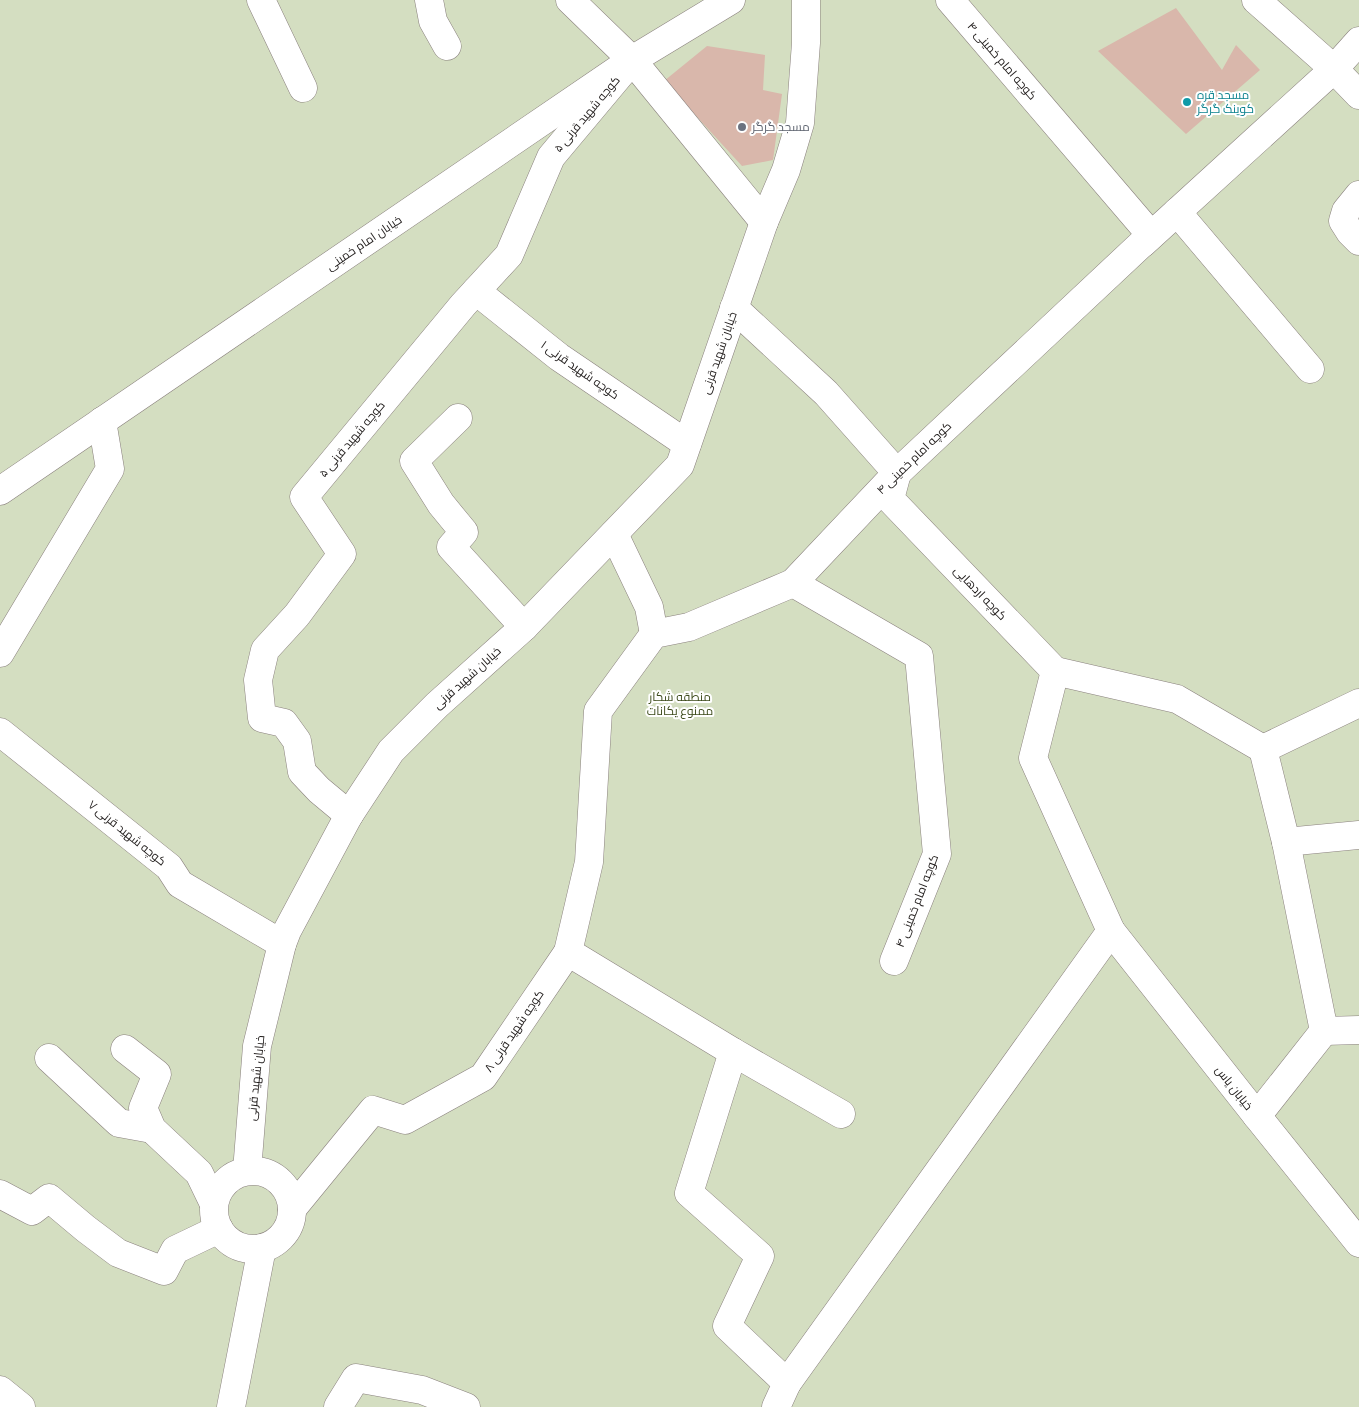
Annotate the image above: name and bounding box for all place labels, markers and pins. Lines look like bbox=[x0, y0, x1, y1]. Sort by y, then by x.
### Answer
place label: مسجد قره کوینک گرگر bbox=[1196, 88, 1254, 117]
marker: مسجد قره کوینک گرگر bbox=[1181, 96, 1193, 108]
place label: مسجد گرگر bbox=[751, 120, 810, 135]
marker: مسجد گرگر bbox=[736, 121, 748, 133]

